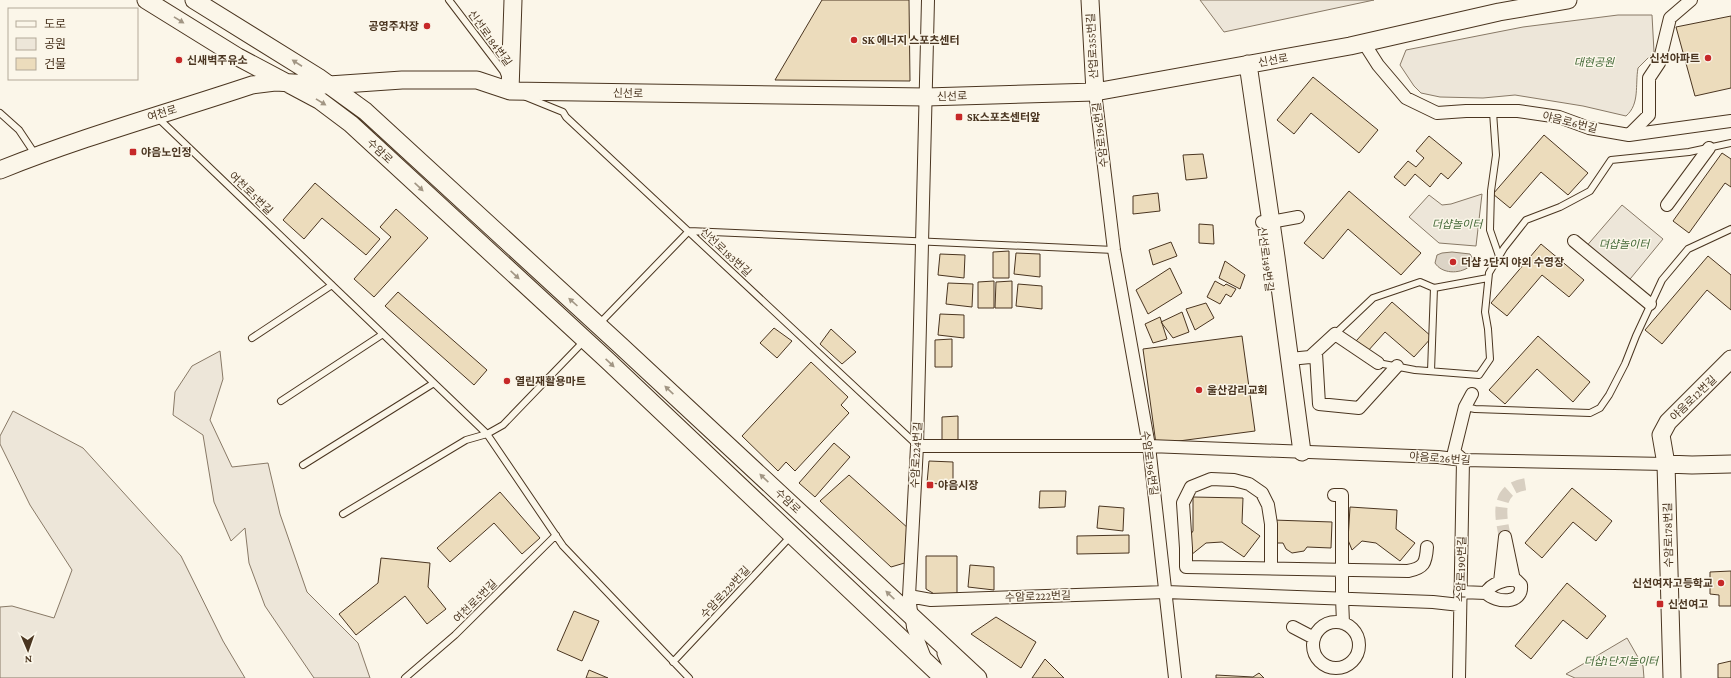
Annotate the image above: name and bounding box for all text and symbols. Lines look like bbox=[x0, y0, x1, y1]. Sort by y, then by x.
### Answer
legend bbox=[8, 8, 138, 80]
street label: 신선로184번길 bbox=[466, 8, 514, 68]
street label: 산업로355번길 bbox=[1084, 13, 1100, 79]
text: 도로 bbox=[44, 17, 66, 31]
one-way arrow bbox=[173, 17, 185, 24]
place label: 공영주차장 bbox=[368, 20, 419, 32]
marker: 공영주차장 bbox=[422, 21, 432, 31]
place label: SK 에너지 스포츠센터 bbox=[862, 34, 960, 46]
marker: SK 에너지 스포츠센터 bbox=[849, 35, 859, 45]
text: 공원 bbox=[44, 37, 66, 51]
street label: 신선로 bbox=[1257, 51, 1289, 69]
place label: 신선아파트 bbox=[1649, 52, 1700, 64]
marker: 신선아파트 bbox=[1703, 53, 1713, 63]
place label: 신새벽주유소 bbox=[187, 54, 248, 66]
marker: 신새벽주유소 bbox=[174, 55, 184, 65]
park label: 대현공원 bbox=[1574, 56, 1615, 68]
text: 건물 bbox=[44, 57, 66, 71]
one-way arrow bbox=[292, 59, 302, 67]
street label: 신선로 bbox=[613, 87, 643, 99]
street label: 신선로 bbox=[937, 89, 967, 103]
one-way arrow bbox=[315, 98, 327, 105]
street label: 수암로196번길 bbox=[1090, 102, 1110, 168]
street label: 여천로 bbox=[146, 103, 178, 123]
street label: 야음로6번길 bbox=[1541, 109, 1599, 135]
place label: SK스포츠센터앞 bbox=[967, 111, 1040, 123]
marker: SK스포츠센터앞 bbox=[954, 112, 964, 122]
street label: 수암로 bbox=[365, 136, 395, 166]
place label: 야음노인정 bbox=[141, 146, 192, 158]
marker: 야음노인정 bbox=[128, 147, 138, 157]
street label: 여천로5번길 bbox=[227, 169, 275, 217]
one-way arrow bbox=[414, 182, 424, 192]
park label: 더샵놀이터 bbox=[1432, 218, 1484, 230]
street label: 신선로183번길 bbox=[698, 225, 754, 279]
street label: 신선로149번길 bbox=[1256, 226, 1276, 292]
park label: 뎌샵놀이터 bbox=[1599, 238, 1651, 250]
place label: 더샵 2단지 야외 수영장 bbox=[1461, 256, 1564, 268]
marker: 더샵 2단지 야외 수영장 bbox=[1448, 257, 1458, 267]
one-way arrow bbox=[510, 270, 520, 280]
one-way arrow bbox=[568, 297, 578, 306]
one-way arrow bbox=[605, 359, 615, 368]
street label: 야음로12번길 bbox=[1667, 373, 1719, 423]
place label: 열린재활용마트 bbox=[515, 375, 586, 387]
marker: 열린재활용마트 bbox=[502, 376, 512, 386]
place label: 울산감리교회 bbox=[1207, 384, 1268, 396]
marker: 울산감리교회 bbox=[1194, 385, 1204, 395]
one-way arrow bbox=[664, 386, 673, 395]
street label: 수암로224번길 bbox=[908, 421, 924, 489]
street label: 수암로196번길 bbox=[1140, 430, 1160, 496]
street label: 야음로26번길 bbox=[1409, 450, 1471, 466]
one-way arrow bbox=[759, 474, 769, 483]
place label: 야음시장 bbox=[938, 479, 978, 491]
marker: 야음시장 bbox=[925, 480, 935, 490]
street label: 수암로 bbox=[773, 486, 803, 516]
street label: 수암로178번길 bbox=[1661, 502, 1675, 568]
street label: 수암로190번길 bbox=[1454, 536, 1468, 602]
street label: 수암로229번길 bbox=[698, 564, 752, 620]
street label: 여천로5번길 bbox=[451, 577, 499, 625]
place label: 신선여자고등학교 bbox=[1632, 577, 1713, 589]
marker: 신선여자고등학교 bbox=[1716, 578, 1726, 588]
street label: 수암로222번길 bbox=[1005, 589, 1071, 603]
one-way arrow bbox=[885, 591, 895, 600]
place label: 신선여고 bbox=[1668, 598, 1708, 610]
marker: 신선여고 bbox=[1655, 599, 1665, 609]
north arrow bbox=[8, 630, 48, 670]
text: N bbox=[24, 654, 32, 666]
park label: 더샵1단지놀이터 bbox=[1584, 655, 1660, 667]

